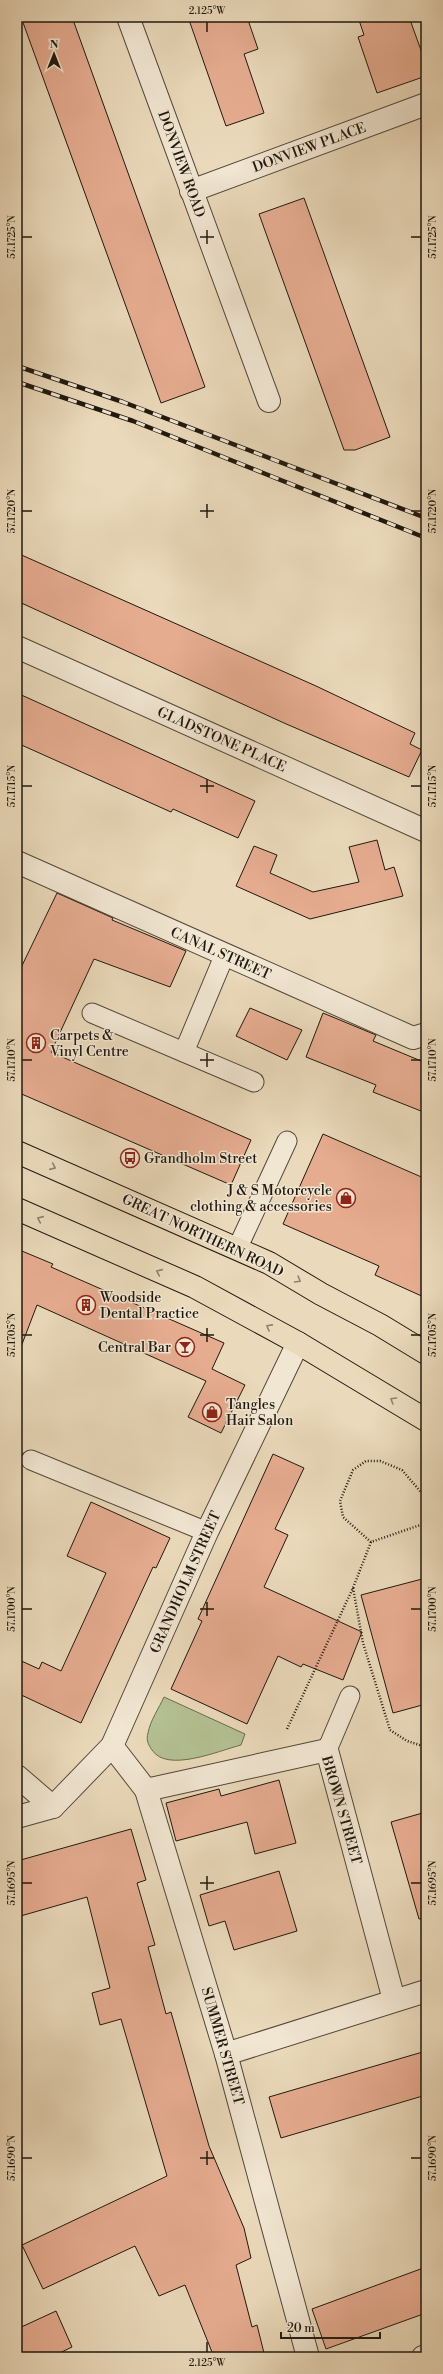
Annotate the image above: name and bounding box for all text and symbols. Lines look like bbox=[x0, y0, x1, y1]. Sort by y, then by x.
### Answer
text: 2.125°W bbox=[189, 5, 226, 17]
north arrow bbox=[34, 34, 74, 74]
text: N bbox=[50, 38, 59, 52]
street label: DONVIEW ROAD bbox=[153, 108, 209, 220]
street label: DONVIEW PLACE bbox=[250, 119, 369, 177]
text: 57.1725°N bbox=[6, 215, 18, 259]
text: 57.1725°N bbox=[427, 215, 439, 259]
text: 57.1720°N bbox=[6, 488, 18, 533]
text: 57.1720°N bbox=[427, 488, 439, 533]
street label: GLADSTONE PLACE bbox=[154, 703, 289, 777]
text: 57.1715°N bbox=[6, 764, 18, 807]
text: 57.1715°N bbox=[427, 764, 439, 807]
street label: CANAL STREET bbox=[168, 924, 274, 984]
place label: Carpets & Vinyl Centre bbox=[49, 1027, 129, 1061]
building icon: Carpets & Vinyl Centre bbox=[25, 1032, 47, 1054]
text: 57.1710°N bbox=[6, 1038, 18, 1082]
text: 57.1710°N bbox=[427, 1038, 439, 1082]
bus stop icon: Grandholm Street bbox=[119, 1147, 141, 1169]
place label: Grandholm Street bbox=[144, 1150, 257, 1168]
one-way arrow bbox=[48, 1162, 56, 1170]
place label: J & S Motorcycle clothing & accessories bbox=[190, 1182, 332, 1216]
shop icon: J & S Motorcycle clothing & accessories bbox=[335, 1187, 357, 1209]
street label: GREAT NORTHERN ROAD bbox=[119, 1190, 286, 1281]
one-way arrow bbox=[37, 1216, 45, 1224]
one-way arrow bbox=[156, 1269, 164, 1277]
one-way arrow bbox=[294, 1275, 301, 1283]
place label: Woodside Dental Practice bbox=[99, 1289, 199, 1323]
building icon: Woodside Dental Practice bbox=[75, 1294, 97, 1316]
text: 57.1705°N bbox=[6, 1312, 18, 1357]
text: 57.1705°N bbox=[427, 1312, 439, 1357]
one-way arrow bbox=[266, 1324, 273, 1331]
bar icon: Central Bar bbox=[174, 1336, 196, 1358]
place label: Central Bar bbox=[98, 1339, 171, 1357]
place label: Tangles Hair Salon bbox=[226, 1396, 294, 1430]
one-way arrow bbox=[390, 1398, 397, 1405]
shop icon: Tangles Hair Salon bbox=[201, 1401, 223, 1423]
street label: GRANDHOLM STREET bbox=[146, 1508, 225, 1656]
text: 57.1700°N bbox=[6, 1586, 18, 1632]
text: 57.1700°N bbox=[427, 1586, 439, 1632]
street label: BROWN STREET bbox=[317, 1753, 365, 1867]
text: 57.1695°N bbox=[6, 1860, 18, 1905]
text: 57.1695°N bbox=[427, 1860, 439, 1905]
street label: SUMMER STREET bbox=[197, 1985, 248, 2107]
text: 57.1690°N bbox=[6, 2134, 18, 2181]
text: 57.1690°N bbox=[427, 2134, 439, 2181]
scale bar bbox=[281, 2314, 380, 2340]
text: 20 m bbox=[287, 2321, 315, 2336]
text: 2.125°W bbox=[189, 2357, 226, 2369]

